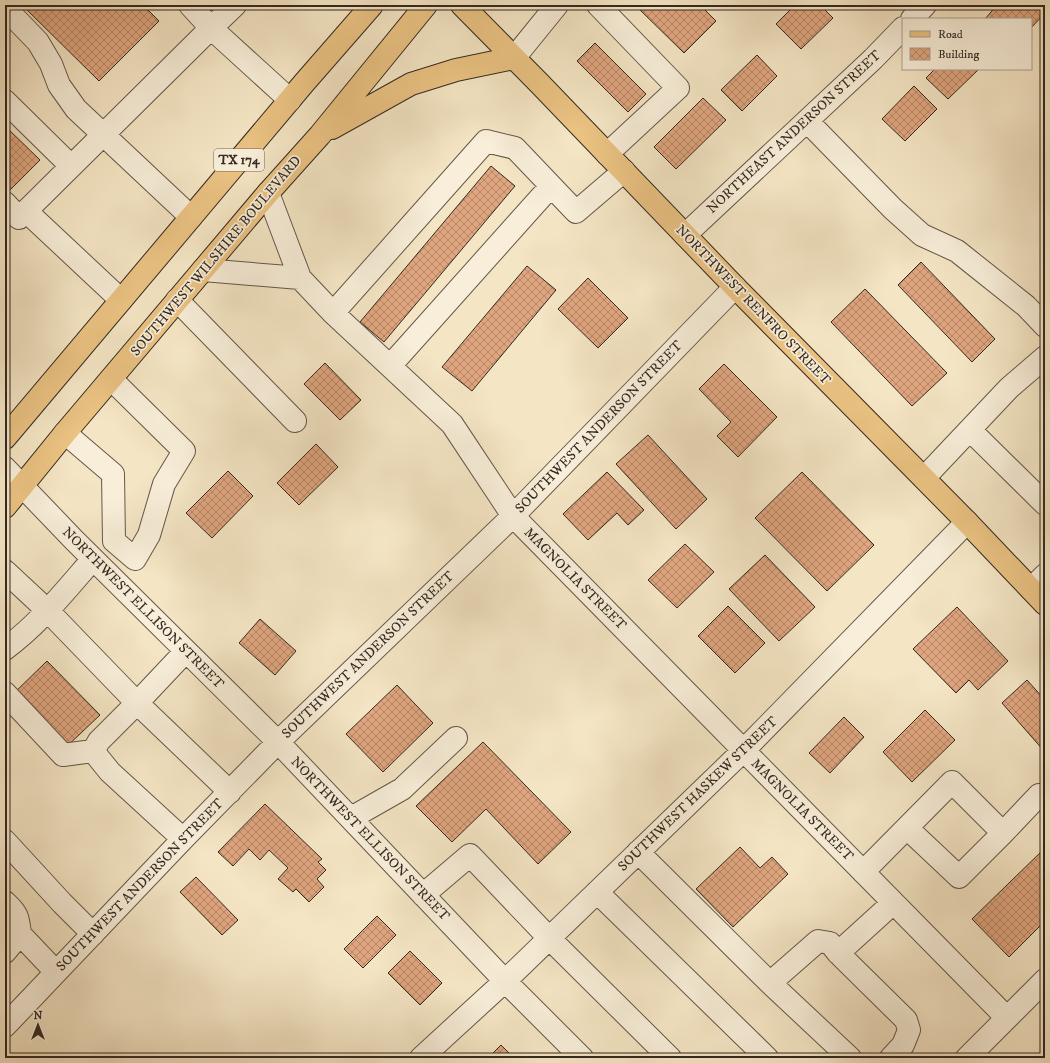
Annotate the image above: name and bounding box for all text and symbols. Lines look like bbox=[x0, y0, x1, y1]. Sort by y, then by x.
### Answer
legend bbox=[902, 18, 1032, 70]
text: Road bbox=[938, 27, 963, 42]
street label: NORTHEAST ANDERSON STREET bbox=[703, 46, 885, 218]
text: Building bbox=[938, 47, 979, 62]
road number: TX 174 bbox=[214, 149, 264, 171]
street label: SOUTHWEST WILSHIRE BOULEVARD bbox=[127, 152, 305, 360]
street label: NORTHWEST RENFRO STREET bbox=[672, 221, 835, 389]
street label: SOUTHWEST ANDERSON STREET bbox=[512, 337, 687, 517]
street label: NORTHWEST ELLISON STREET bbox=[58, 523, 228, 693]
street label: MAGNOLIA STREET bbox=[520, 524, 630, 634]
street label: SOUTHWEST ANDERSON STREET bbox=[278, 567, 458, 742]
street label: SOUTHWEST HASKEW STREET bbox=[614, 712, 782, 875]
street label: NORTHWEST ELLISON STREET bbox=[287, 753, 454, 925]
street label: MAGNOLIA STREET bbox=[747, 755, 857, 865]
street label: SOUTHWEST ANDERSON STREET bbox=[53, 795, 228, 975]
north arrow bbox=[18, 1005, 58, 1045]
text: N bbox=[33, 1009, 43, 1023]

